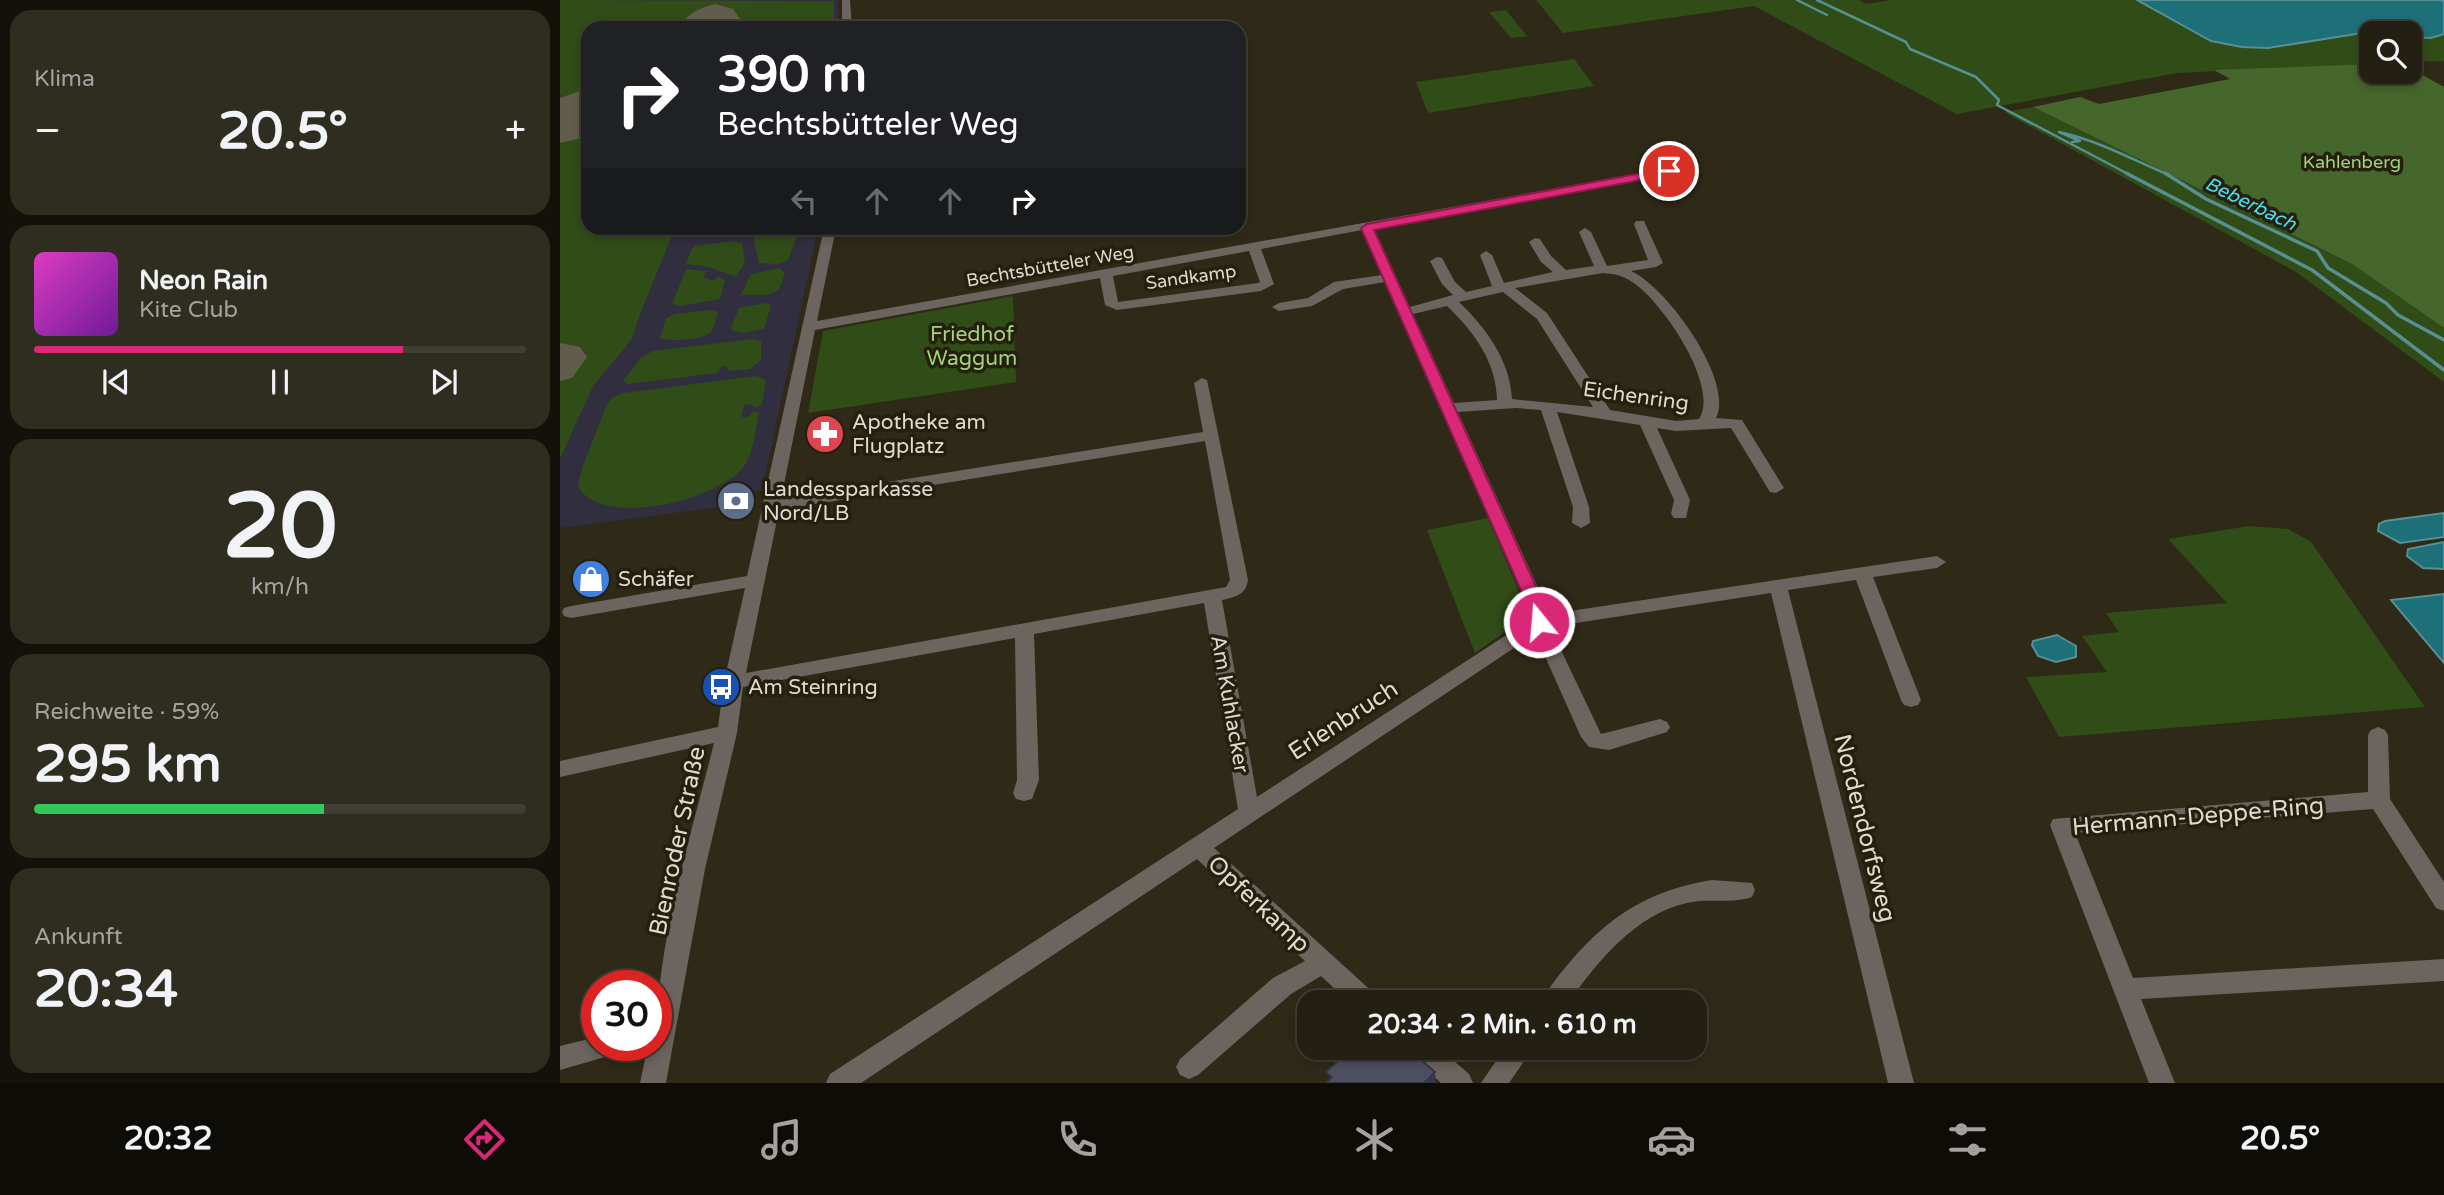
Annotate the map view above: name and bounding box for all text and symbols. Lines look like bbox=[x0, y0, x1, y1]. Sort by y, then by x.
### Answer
map controls bbox=[2359, 21, 2422, 84]
button: search bbox=[2359, 21, 2422, 84]
text: 390 m bbox=[717, 46, 867, 105]
icon: right bbox=[602, 49, 693, 140]
text: Klima bbox=[34, 65, 95, 93]
text: 20.5° bbox=[218, 100, 348, 163]
text: Bechtsbütteler Weg bbox=[717, 106, 1019, 144]
text: − bbox=[34, 108, 61, 154]
text: + bbox=[505, 108, 526, 154]
pin bbox=[1639, 141, 1699, 201]
park label: Kahlenberg bbox=[2303, 151, 2401, 173]
icon: arrive bbox=[1650, 152, 1688, 190]
water label: Beberbach bbox=[2202, 172, 2300, 235]
icon: left bbox=[785, 182, 823, 220]
icon: ahead bbox=[858, 182, 896, 220]
icon: ahead bbox=[931, 182, 969, 220]
icon: right bbox=[1004, 182, 1042, 220]
street label: Bechtsbütteler Weg bbox=[965, 240, 1135, 292]
street label: Sandkamp bbox=[1144, 260, 1238, 294]
text: Neon Rain bbox=[139, 265, 268, 296]
text: Kite Club bbox=[139, 296, 238, 324]
park label: Friedhof Waggum bbox=[927, 322, 1017, 371]
icon: previous bbox=[97, 363, 135, 401]
icon: pause bbox=[261, 363, 299, 401]
icon: next bbox=[425, 363, 463, 401]
street label: Eichenring bbox=[1581, 377, 1690, 416]
place label: Apotheke am Flugplatz bbox=[852, 410, 986, 459]
pharmacy icon: Apotheke am Flugplatz bbox=[804, 413, 846, 455]
text: 20 bbox=[223, 472, 337, 582]
place label: Landessparkasse Nord/LB bbox=[763, 477, 933, 526]
bank icon: Landessparkasse Nord/LB bbox=[715, 480, 757, 522]
shop icon: Schäfer bbox=[570, 558, 612, 600]
place label: Schäfer bbox=[618, 567, 694, 592]
text: km/h bbox=[251, 573, 309, 601]
position arrow bbox=[1502, 585, 1576, 659]
street label: Am Kuhlacker bbox=[1205, 633, 1254, 775]
bus stop icon: Am Steinring bbox=[700, 666, 742, 708]
street label: Erlenbruch bbox=[1283, 674, 1404, 767]
place label: Am Steinring bbox=[748, 675, 878, 700]
text: Reichweite · 59% bbox=[34, 698, 219, 726]
street label: Nordendorfsweg bbox=[1827, 731, 1902, 925]
text: 295 km bbox=[34, 733, 222, 796]
street label: Bienroder Straße bbox=[643, 744, 712, 938]
street label: Hermann-Deppe-Ring bbox=[2071, 791, 2325, 842]
street label: Opferkamp bbox=[1202, 850, 1316, 959]
text: Ankunft bbox=[34, 923, 123, 951]
text: 20:34 bbox=[34, 958, 178, 1021]
speed limit sign: 30 bbox=[581, 970, 672, 1061]
text: 20:34 · 2 Min. · 610 m bbox=[1367, 1009, 1637, 1040]
icon: directions bbox=[460, 1115, 509, 1164]
icon: music bbox=[757, 1115, 806, 1164]
icon: phone bbox=[1053, 1115, 1102, 1164]
icon: climate bbox=[1350, 1115, 1399, 1164]
icon: car bbox=[1647, 1115, 1696, 1164]
icon: filters bbox=[1943, 1115, 1992, 1164]
text: 20:32 bbox=[124, 1120, 213, 1158]
text: 20.5° bbox=[2240, 1120, 2320, 1158]

